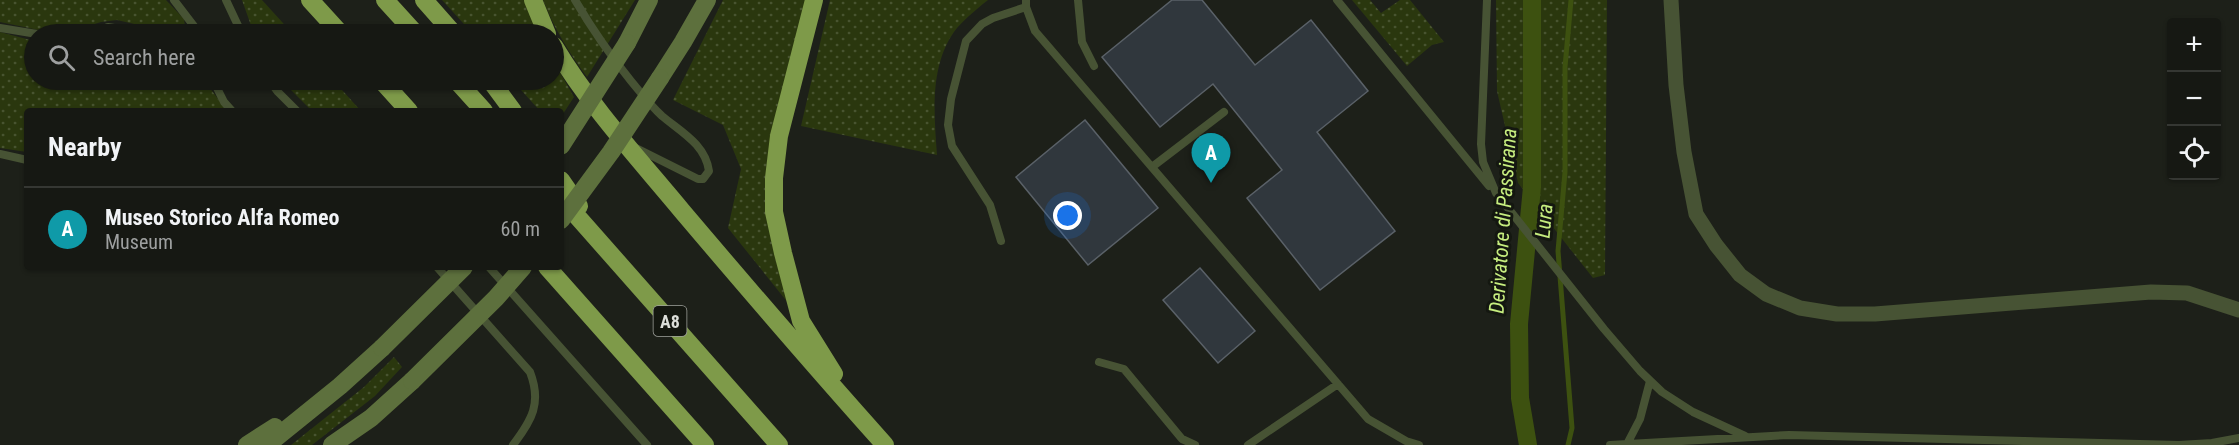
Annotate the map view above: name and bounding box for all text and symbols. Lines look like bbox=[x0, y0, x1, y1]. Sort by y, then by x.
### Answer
map controls bbox=[2167, 18, 2221, 180]
button: + bbox=[2167, 18, 2221, 72]
search box bbox=[24, 24, 564, 90]
icon: search bbox=[45, 41, 78, 74]
text: Search here bbox=[93, 45, 195, 70]
button: − bbox=[2167, 72, 2221, 126]
button: locate bbox=[2167, 126, 2221, 180]
water label: Derivatore di Passirana bbox=[1485, 128, 1521, 314]
text: Nearby bbox=[48, 132, 122, 162]
pin: A bbox=[1192, 134, 1230, 183]
your location bbox=[1053, 201, 1082, 230]
water label: Lura bbox=[1531, 203, 1557, 239]
text: Museo Storico Alfa Romeo bbox=[105, 205, 339, 230]
text: A bbox=[62, 217, 73, 241]
text: 60 m bbox=[501, 217, 540, 241]
text: Museum bbox=[105, 230, 173, 254]
road number: A8 bbox=[654, 306, 686, 336]

